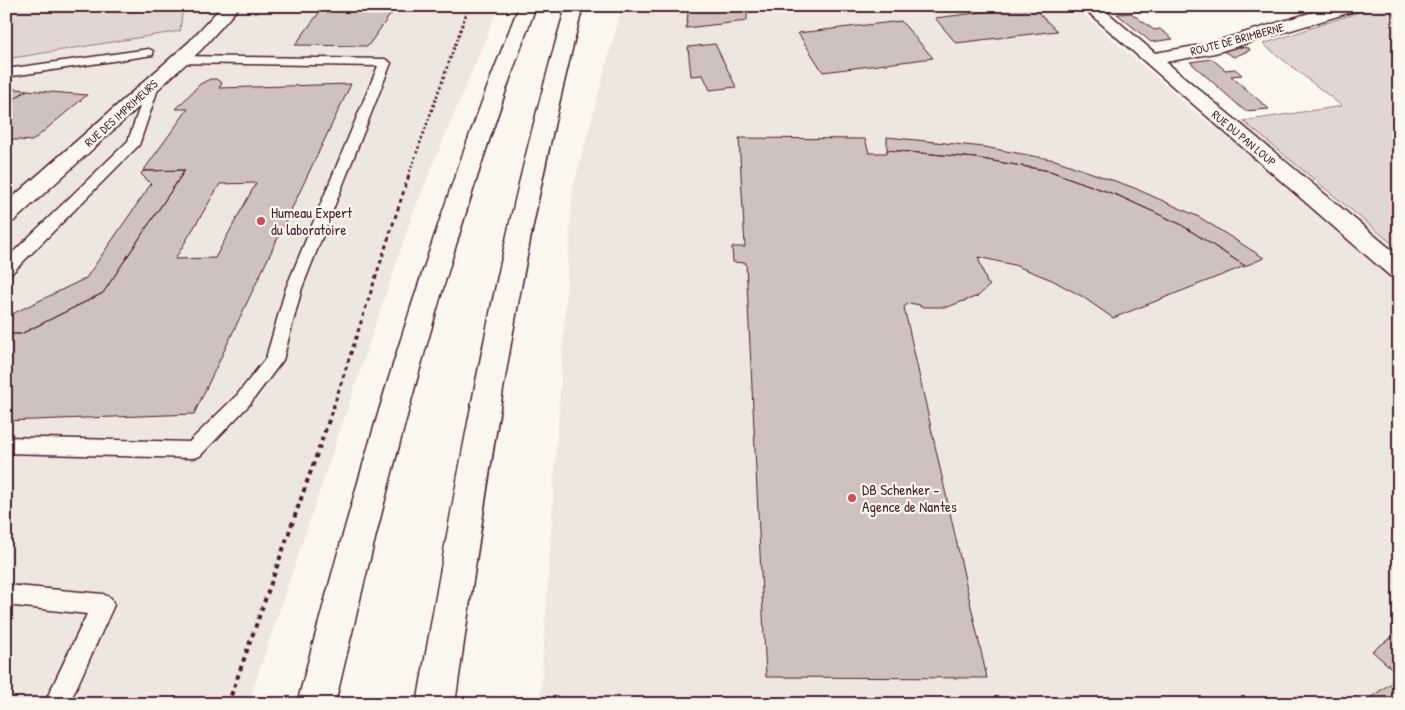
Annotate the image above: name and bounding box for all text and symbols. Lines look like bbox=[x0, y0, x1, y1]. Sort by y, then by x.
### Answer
street label: ROUTE DE BRIMBERNE bbox=[1188, 18, 1286, 60]
street label: RUE DES IMPRIMEURS bbox=[81, 75, 162, 151]
street label: RUE DU PAN LOUP bbox=[1208, 106, 1280, 170]
place label: Humeau Expert du laboratoire bbox=[271, 202, 353, 240]
marker: Humeau Expert du laboratoire bbox=[255, 215, 267, 227]
place label: DB Schenker - Agence de Nantes bbox=[862, 479, 957, 517]
marker: DB Schenker - Agence de Nantes bbox=[846, 492, 858, 504]

